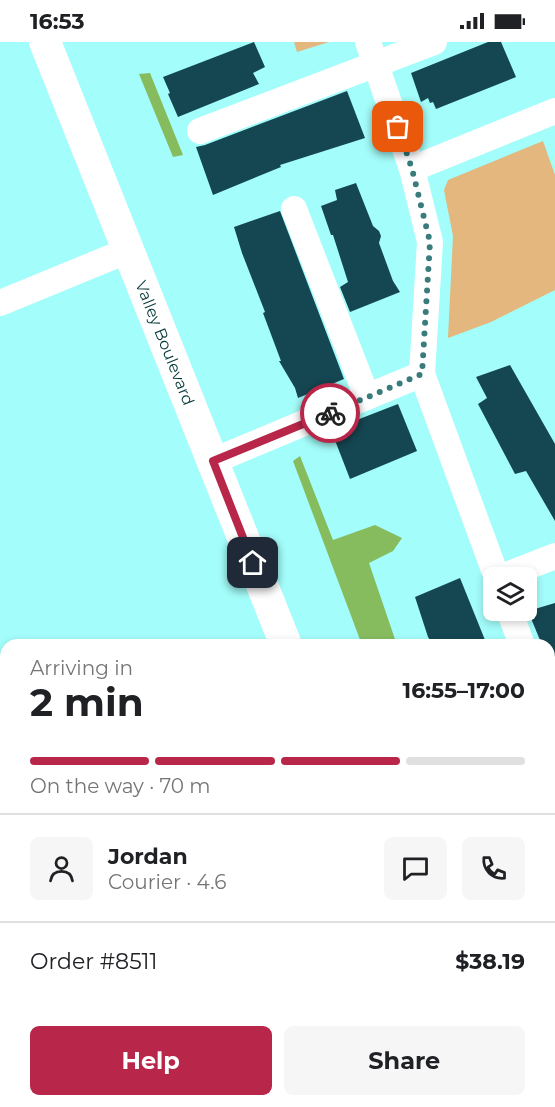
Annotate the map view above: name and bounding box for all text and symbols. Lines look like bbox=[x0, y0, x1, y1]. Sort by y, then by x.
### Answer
text: 16:53 bbox=[30, 8, 84, 35]
pin bbox=[372, 101, 423, 152]
icon: bag bbox=[381, 110, 414, 143]
street label: Valley Boulevard bbox=[132, 278, 199, 408]
courier bbox=[300, 383, 360, 443]
icon: bike bbox=[314, 397, 347, 430]
pin bbox=[227, 537, 278, 588]
icon: home bbox=[236, 546, 269, 579]
map controls bbox=[483, 567, 537, 621]
button: layers bbox=[483, 567, 537, 621]
text: Arriving in bbox=[30, 656, 133, 680]
text: 16:55–17:00 bbox=[403, 677, 525, 704]
text: 2 min bbox=[30, 678, 144, 726]
text: On the way · 70 m bbox=[30, 774, 211, 798]
button: person bbox=[30, 837, 93, 900]
button: chat bbox=[384, 837, 447, 900]
button: phone bbox=[462, 837, 525, 900]
text: Jordan bbox=[108, 843, 188, 870]
text: Courier · 4.6 bbox=[108, 870, 226, 894]
text: Order #8511 bbox=[30, 948, 157, 975]
text: $38.19 bbox=[455, 948, 525, 975]
button: Help bbox=[30, 1026, 272, 1095]
button: Share bbox=[284, 1026, 525, 1095]

